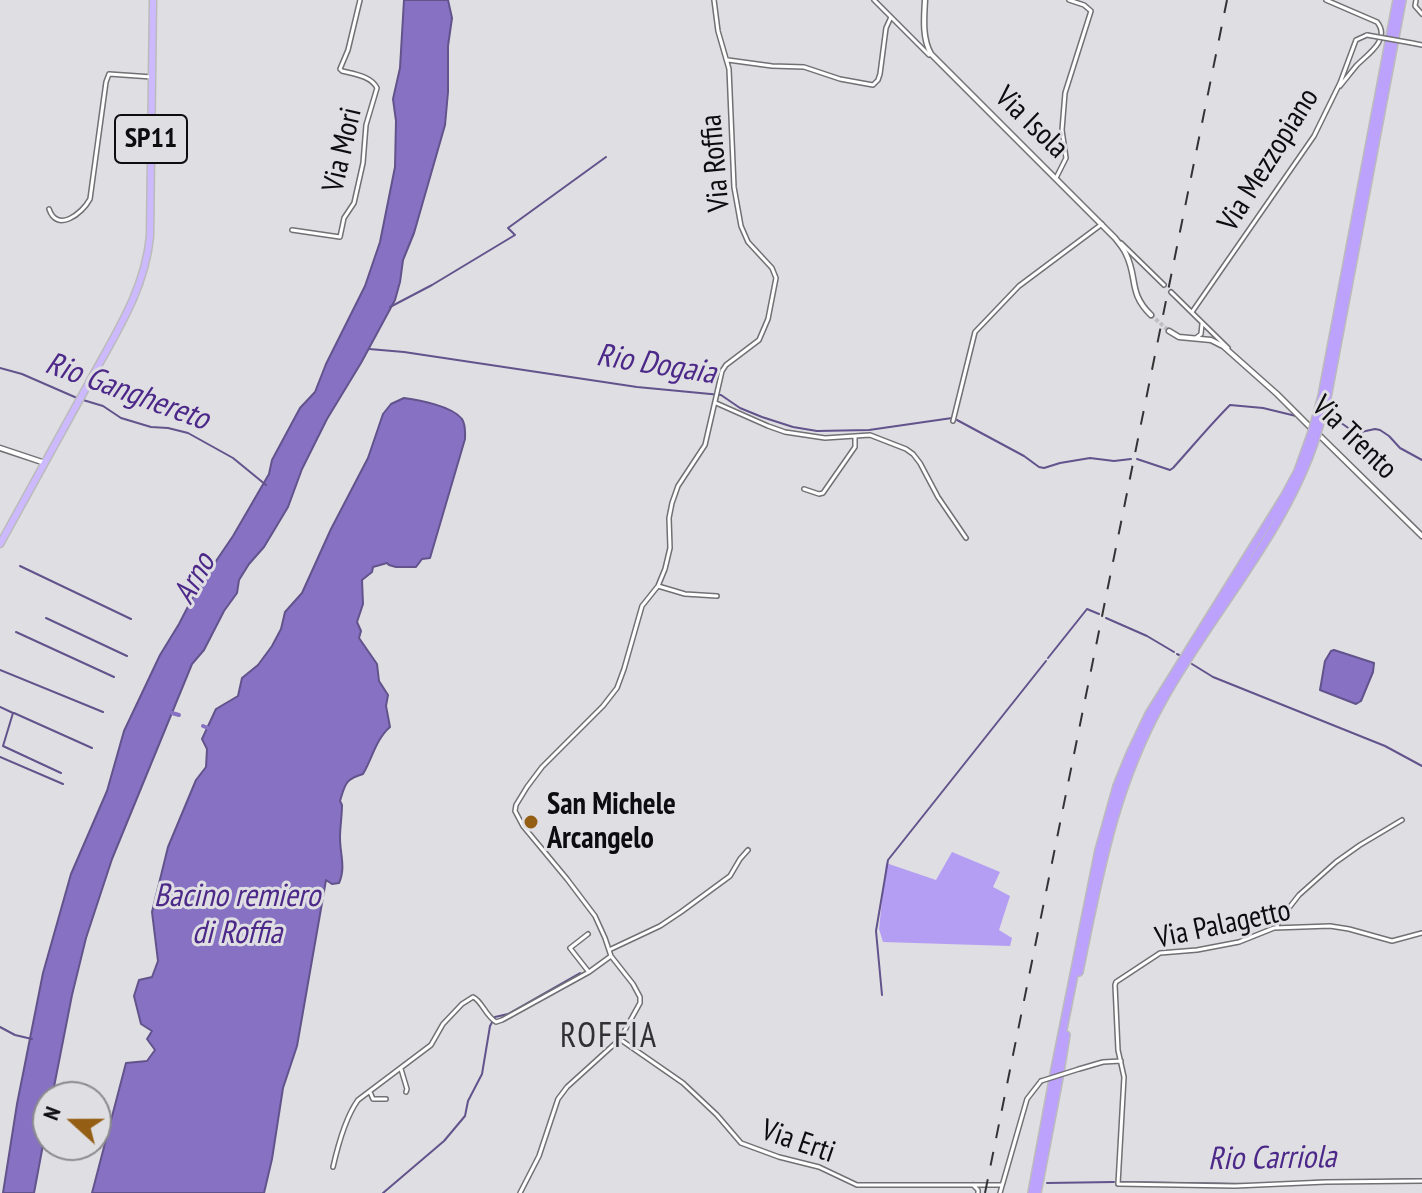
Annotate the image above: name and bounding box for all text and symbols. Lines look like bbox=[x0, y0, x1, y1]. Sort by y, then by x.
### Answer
street label: Via Isola bbox=[987, 80, 1075, 166]
street label: Via Mezzopiano bbox=[1211, 82, 1327, 238]
street label: Via Mori bbox=[316, 104, 370, 196]
street label: Via Roffia bbox=[694, 113, 738, 213]
road number: SP11 bbox=[115, 115, 187, 163]
water label: Rio Dogaia bbox=[594, 337, 718, 393]
water label: Rio Ganghereto bbox=[40, 345, 214, 439]
street label: Via Trento bbox=[1304, 389, 1404, 487]
water label: Arno bbox=[166, 547, 224, 611]
place label: San Michele Arcangelo bbox=[547, 787, 676, 858]
marker: San Michele Arcangelo bbox=[522, 813, 540, 831]
water label: Bacino remiero di Roffia bbox=[154, 878, 320, 953]
street label: Via Palagetto bbox=[1152, 893, 1294, 957]
district label: ROFFIA bbox=[560, 1017, 658, 1057]
north arrow bbox=[32, 1081, 112, 1161]
text: N bbox=[36, 1103, 67, 1124]
street label: Via Erti bbox=[757, 1113, 839, 1171]
water label: Rio Carriola bbox=[1207, 1139, 1337, 1179]

